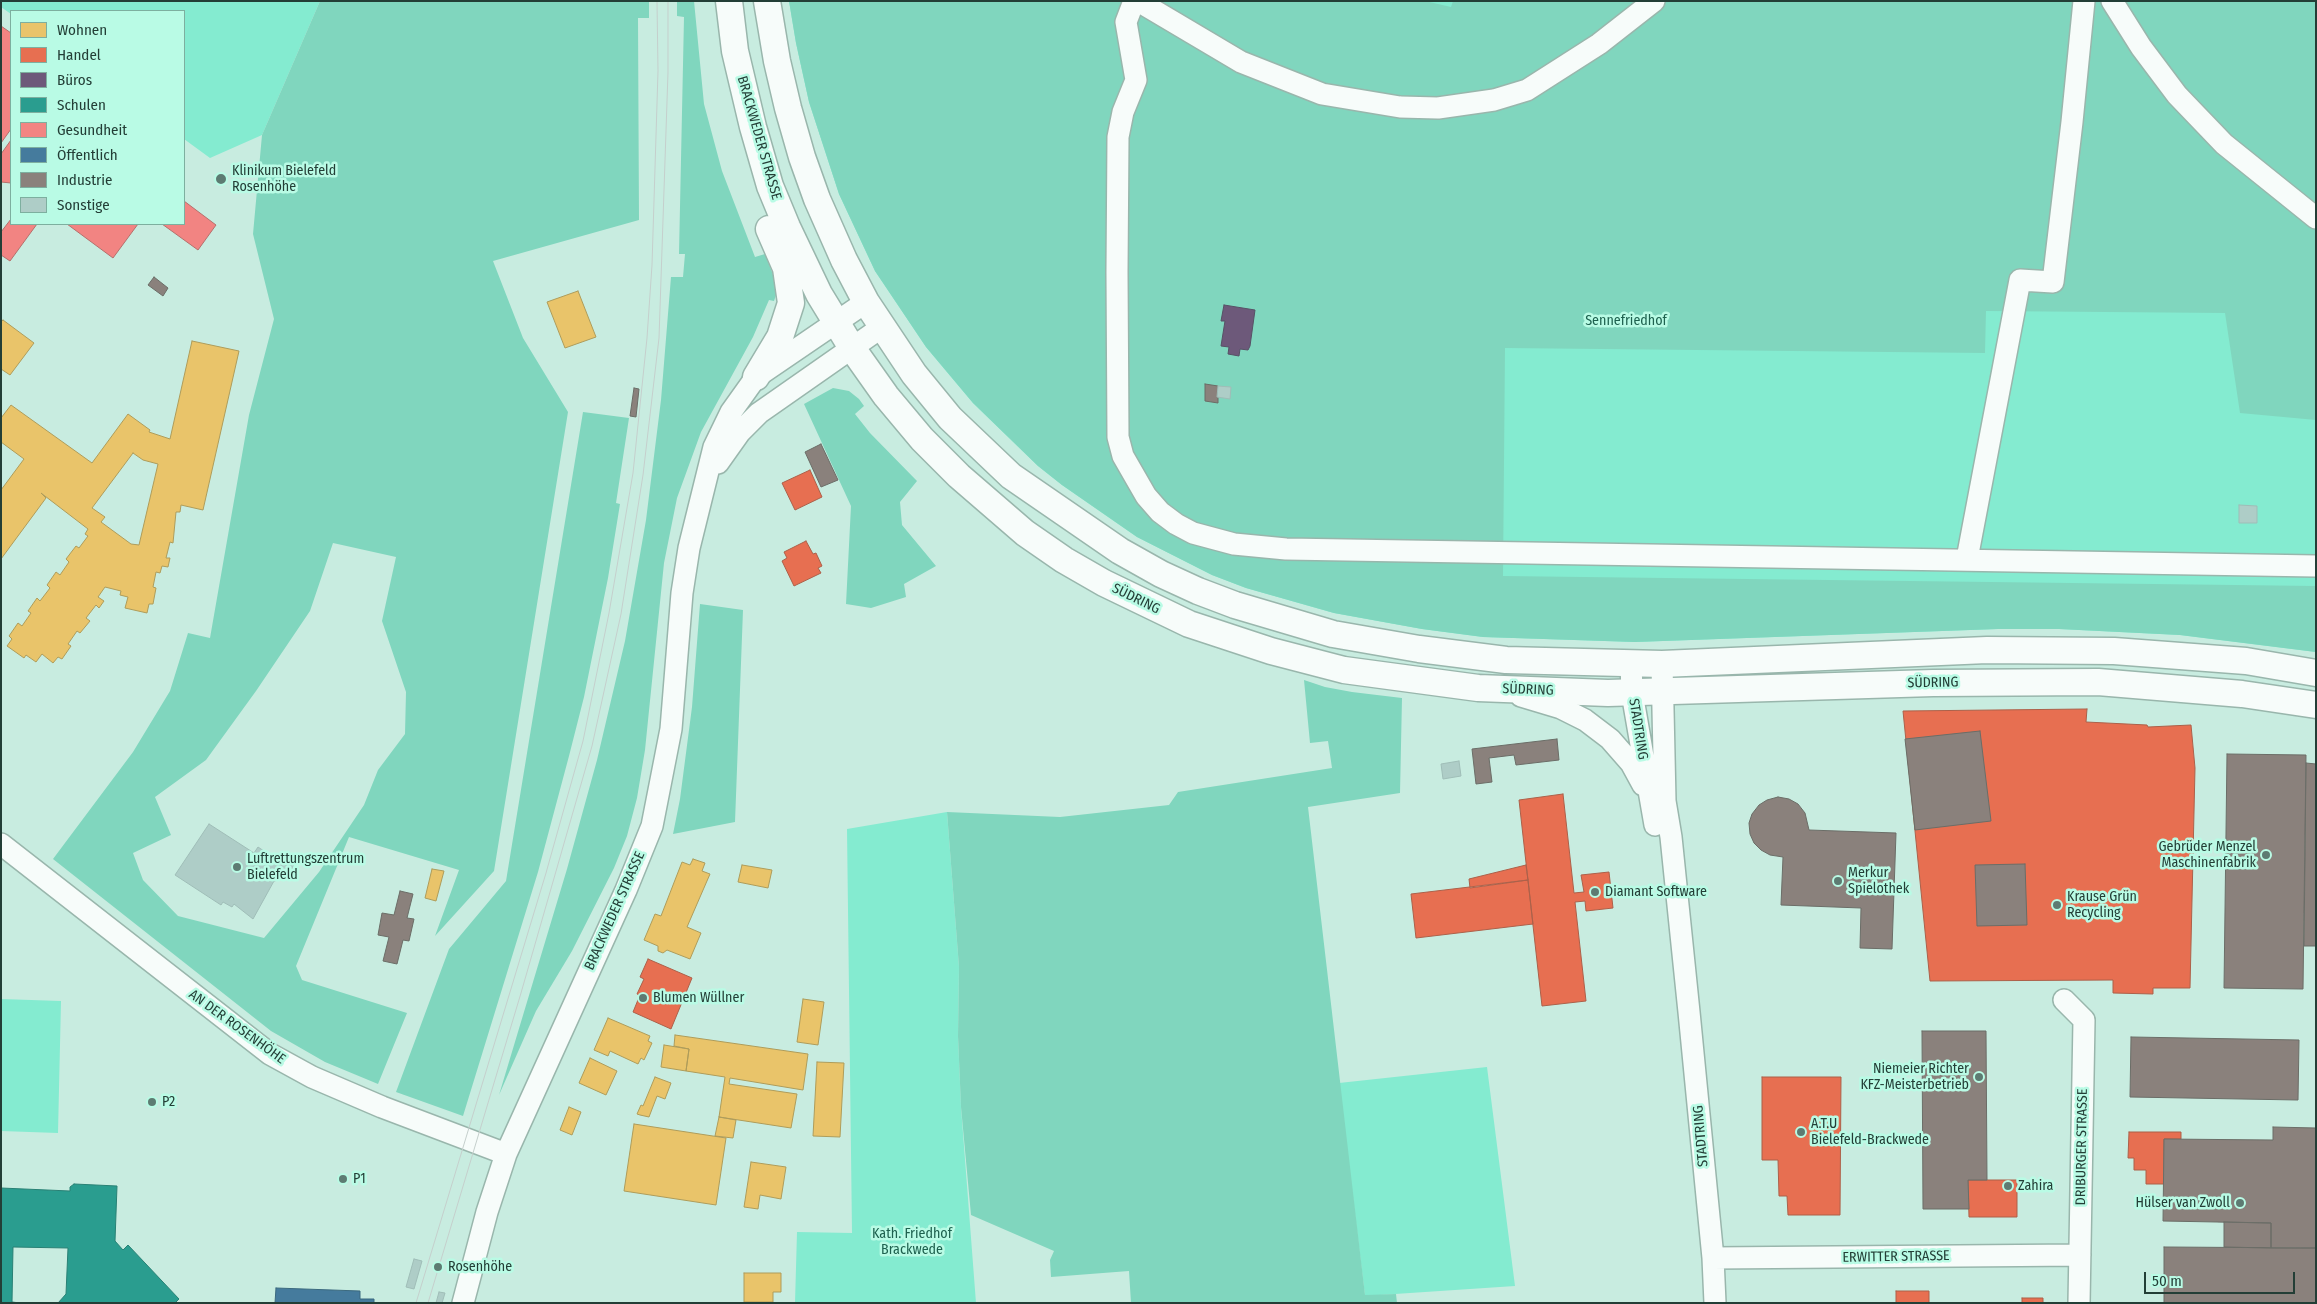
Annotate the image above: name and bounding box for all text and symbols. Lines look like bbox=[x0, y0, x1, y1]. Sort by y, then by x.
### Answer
legend bbox=[10, 10, 185, 225]
text: Wohnen bbox=[57, 21, 107, 39]
text: Handel bbox=[57, 46, 101, 64]
text: Büros bbox=[57, 71, 92, 89]
street label: BRACKWEDER STRASSE bbox=[733, 74, 785, 202]
text: Schulen bbox=[57, 96, 106, 114]
text: Gesundheit bbox=[57, 121, 127, 139]
text: Öffentlich bbox=[57, 146, 118, 164]
place label: Klinikum Bielefeld Rosenhöhe bbox=[232, 163, 336, 196]
text: Industrie bbox=[57, 171, 112, 189]
marker: Klinikum Bielefeld Rosenhöhe bbox=[214, 172, 228, 186]
text: Sonstige bbox=[57, 196, 110, 214]
park label: Sennefriedhof bbox=[1585, 313, 1667, 329]
street label: SÜDRING bbox=[1109, 580, 1163, 618]
street label: SÜDRING bbox=[1907, 674, 1959, 692]
street label: SÜDRING bbox=[1502, 681, 1554, 699]
street label: STADTRING bbox=[1625, 697, 1651, 761]
place label: Gebrüder Menzel Maschinenfabrik bbox=[2159, 839, 2256, 872]
street label: BRACKWEDER STRASSE bbox=[581, 849, 649, 973]
marker: Gebrüder Menzel Maschinenfabrik bbox=[2260, 849, 2272, 861]
place label: Luftrettungszentrum Bielefeld bbox=[247, 851, 364, 884]
marker: Luftrettungszentrum Bielefeld bbox=[231, 861, 243, 873]
place label: Merkur Spielothek bbox=[1848, 865, 1909, 898]
marker: Merkur Spielothek bbox=[1832, 875, 1844, 887]
place label: Diamant Software bbox=[1605, 884, 1707, 900]
marker: Diamant Software bbox=[1589, 886, 1601, 898]
place label: Krause Grün Recycling bbox=[2067, 889, 2137, 922]
marker: Krause Grün Recycling bbox=[2051, 899, 2063, 911]
street label: AN DER ROSENHÖHE bbox=[185, 986, 289, 1068]
place label: Blumen Wüllner bbox=[653, 990, 744, 1006]
marker: Blumen Wüllner bbox=[637, 992, 649, 1004]
place label: Niemeier Richter KFZ-Meisterbetrieb bbox=[1860, 1061, 1969, 1094]
marker: Niemeier Richter KFZ-Meisterbetrieb bbox=[1973, 1071, 1985, 1083]
street label: DRIBURGER STRASSE bbox=[2073, 1088, 2091, 1206]
place label: P2 bbox=[162, 1094, 175, 1110]
marker: P2 bbox=[146, 1096, 158, 1108]
street label: STADTRING bbox=[1690, 1105, 1712, 1167]
place label: A.T.U Bielefeld-Brackwede bbox=[1811, 1116, 1929, 1148]
marker: A.T.U Bielefeld-Brackwede bbox=[1795, 1126, 1807, 1138]
place label: P1 bbox=[353, 1171, 366, 1187]
marker: P1 bbox=[337, 1173, 349, 1185]
place label: Zahira bbox=[2018, 1178, 2053, 1194]
marker: Zahira bbox=[2002, 1180, 2014, 1192]
place label: Hülser van Zwoll bbox=[2135, 1195, 2230, 1211]
marker: Hülser van Zwoll bbox=[2234, 1197, 2246, 1209]
park label: Kath. Friedhof Brackwede bbox=[872, 1226, 952, 1258]
street label: ERWITTER STRASSE bbox=[1842, 1248, 1950, 1266]
place label: Rosenhöhe bbox=[448, 1259, 512, 1275]
marker: Rosenhöhe bbox=[432, 1261, 444, 1273]
scale bar bbox=[2147, 1262, 2298, 1294]
text: 50 m bbox=[2152, 1272, 2182, 1290]

